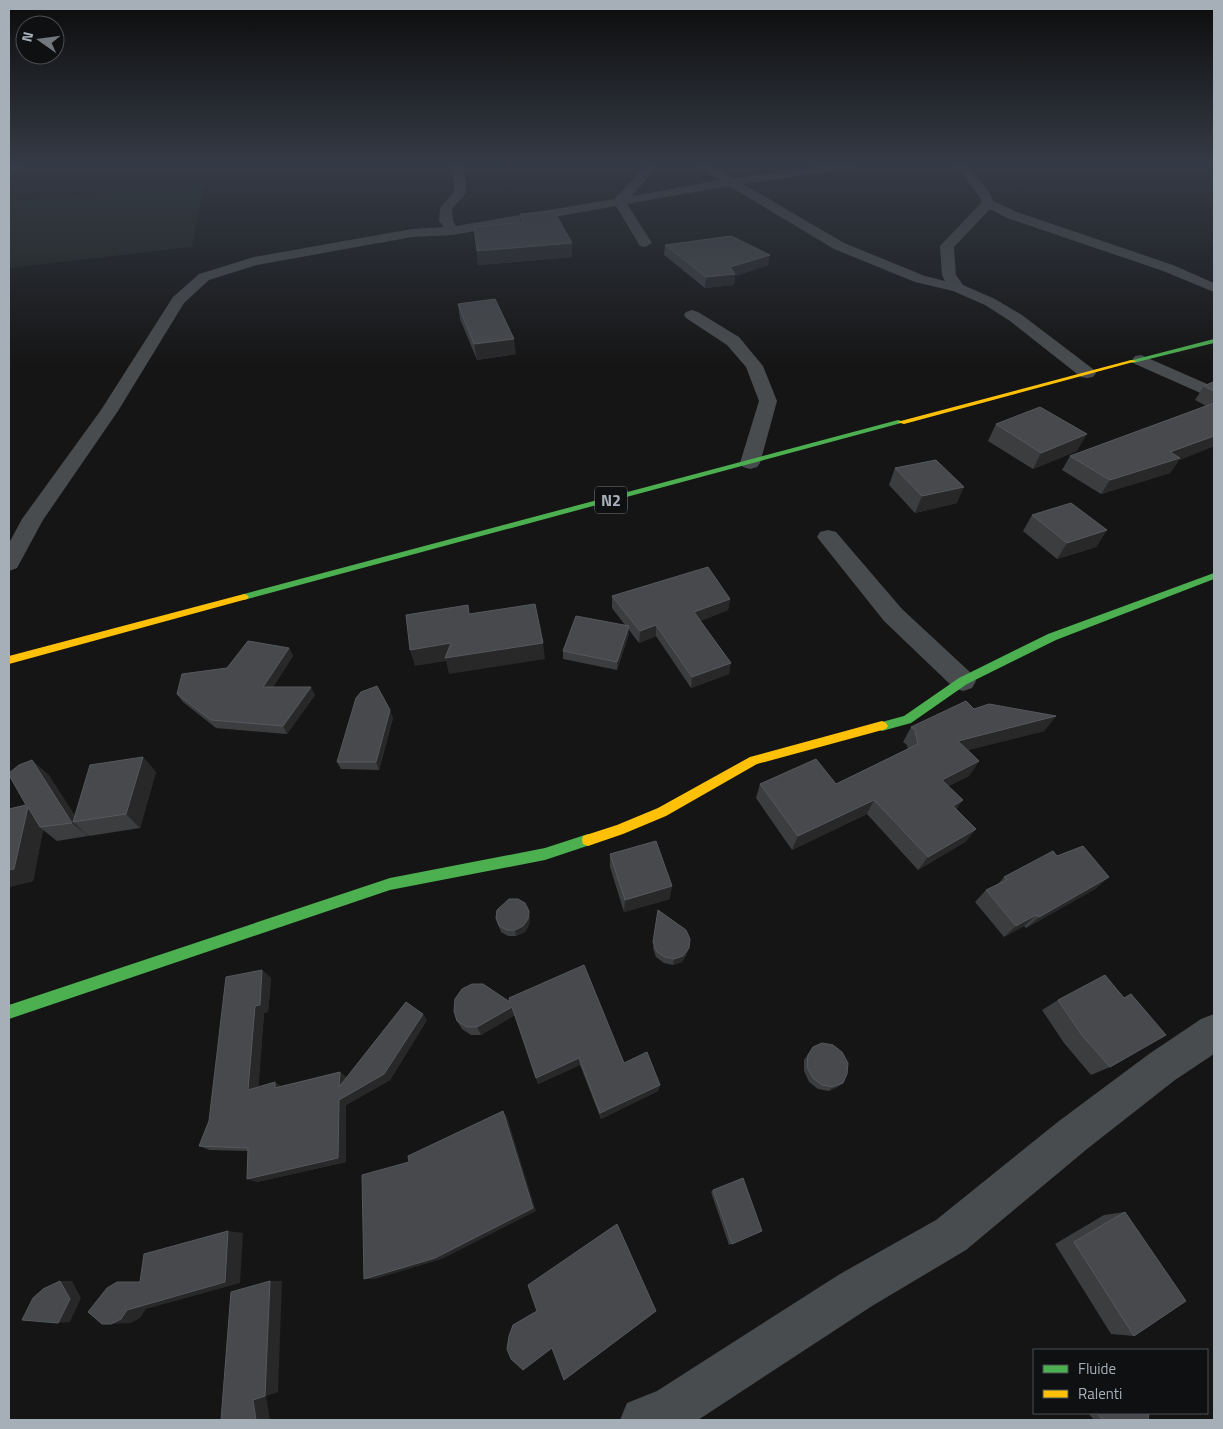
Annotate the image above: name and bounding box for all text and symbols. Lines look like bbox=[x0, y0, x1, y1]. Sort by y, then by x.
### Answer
north arrow bbox=[15, 15, 65, 65]
text: N bbox=[16, 29, 38, 44]
road number: N2 bbox=[595, 486, 627, 514]
legend bbox=[1033, 1349, 1208, 1414]
text: Fluide bbox=[1078, 1357, 1116, 1380]
text: Ralenti bbox=[1078, 1382, 1122, 1405]

